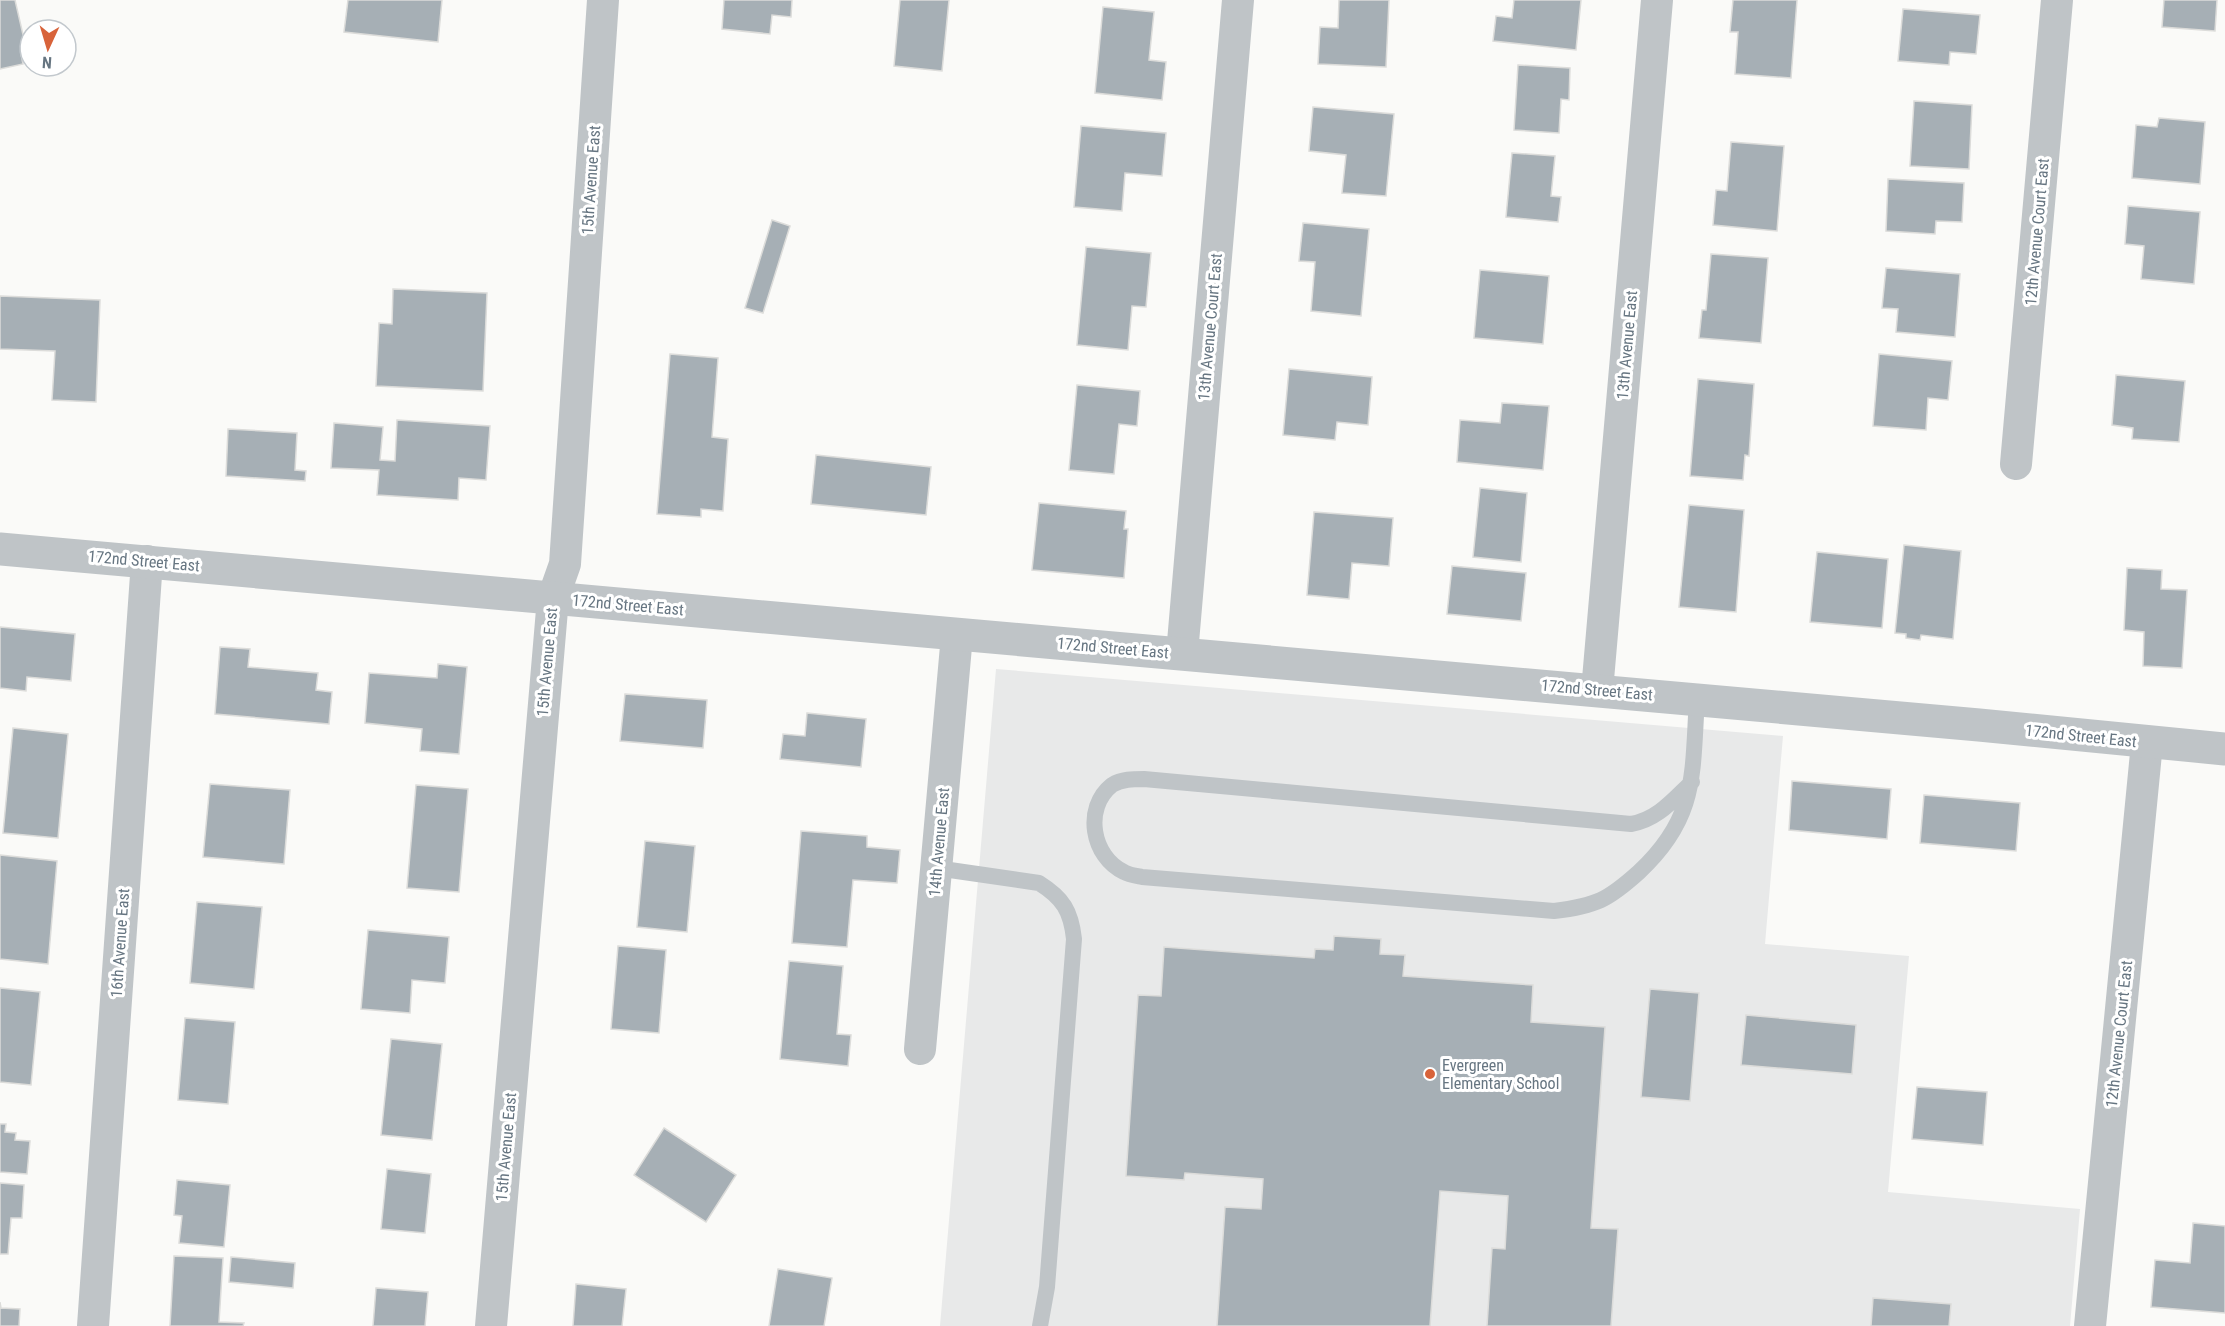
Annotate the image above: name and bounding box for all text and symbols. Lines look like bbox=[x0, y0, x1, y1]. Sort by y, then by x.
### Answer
north arrow bbox=[18, 18, 78, 78]
text: N bbox=[41, 53, 53, 72]
street label: 15th Avenue East bbox=[578, 125, 604, 235]
street label: 12th Avenue Court East bbox=[2021, 157, 2053, 306]
street label: 13th Avenue Court East bbox=[1194, 252, 1226, 401]
street label: 13th Avenue East bbox=[1613, 289, 1641, 400]
street label: 172nd Street East bbox=[87, 547, 201, 575]
street label: 172nd Street East bbox=[571, 591, 685, 619]
street label: 15th Avenue East bbox=[533, 606, 561, 717]
street label: 172nd Street East bbox=[1056, 634, 1170, 662]
street label: 172nd Street East bbox=[1540, 676, 1654, 704]
street label: 172nd Street East bbox=[2024, 721, 2138, 751]
street label: 14th Avenue East bbox=[925, 786, 953, 897]
street label: 16th Avenue East bbox=[107, 888, 133, 998]
street label: 12th Avenue Court East bbox=[2102, 959, 2136, 1109]
place label: Evergreen Elementary School bbox=[1442, 1056, 1559, 1093]
marker: Evergreen Elementary School bbox=[1423, 1067, 1437, 1081]
street label: 15th Avenue East bbox=[492, 1091, 520, 1202]

